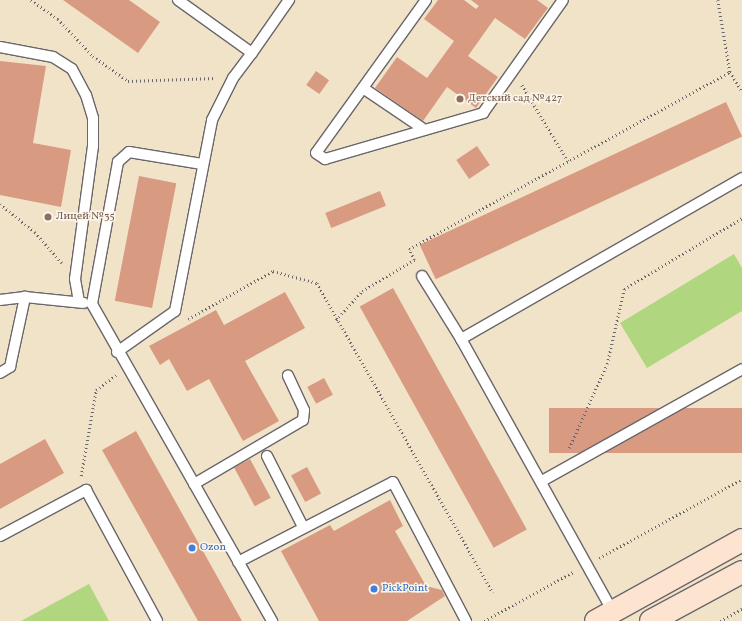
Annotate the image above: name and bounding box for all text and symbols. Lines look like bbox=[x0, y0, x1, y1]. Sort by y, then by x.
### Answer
place label: Детский сад №427 bbox=[468, 92, 562, 106]
marker: Детский сад №427 bbox=[455, 94, 465, 104]
place label: Лицей №35 bbox=[56, 210, 115, 224]
marker: Лицей №35 bbox=[43, 212, 53, 222]
place label: Ozon bbox=[200, 541, 226, 555]
marker: Ozon bbox=[187, 543, 197, 553]
place label: PickPoint bbox=[382, 582, 428, 596]
marker: PickPoint bbox=[369, 584, 379, 594]

